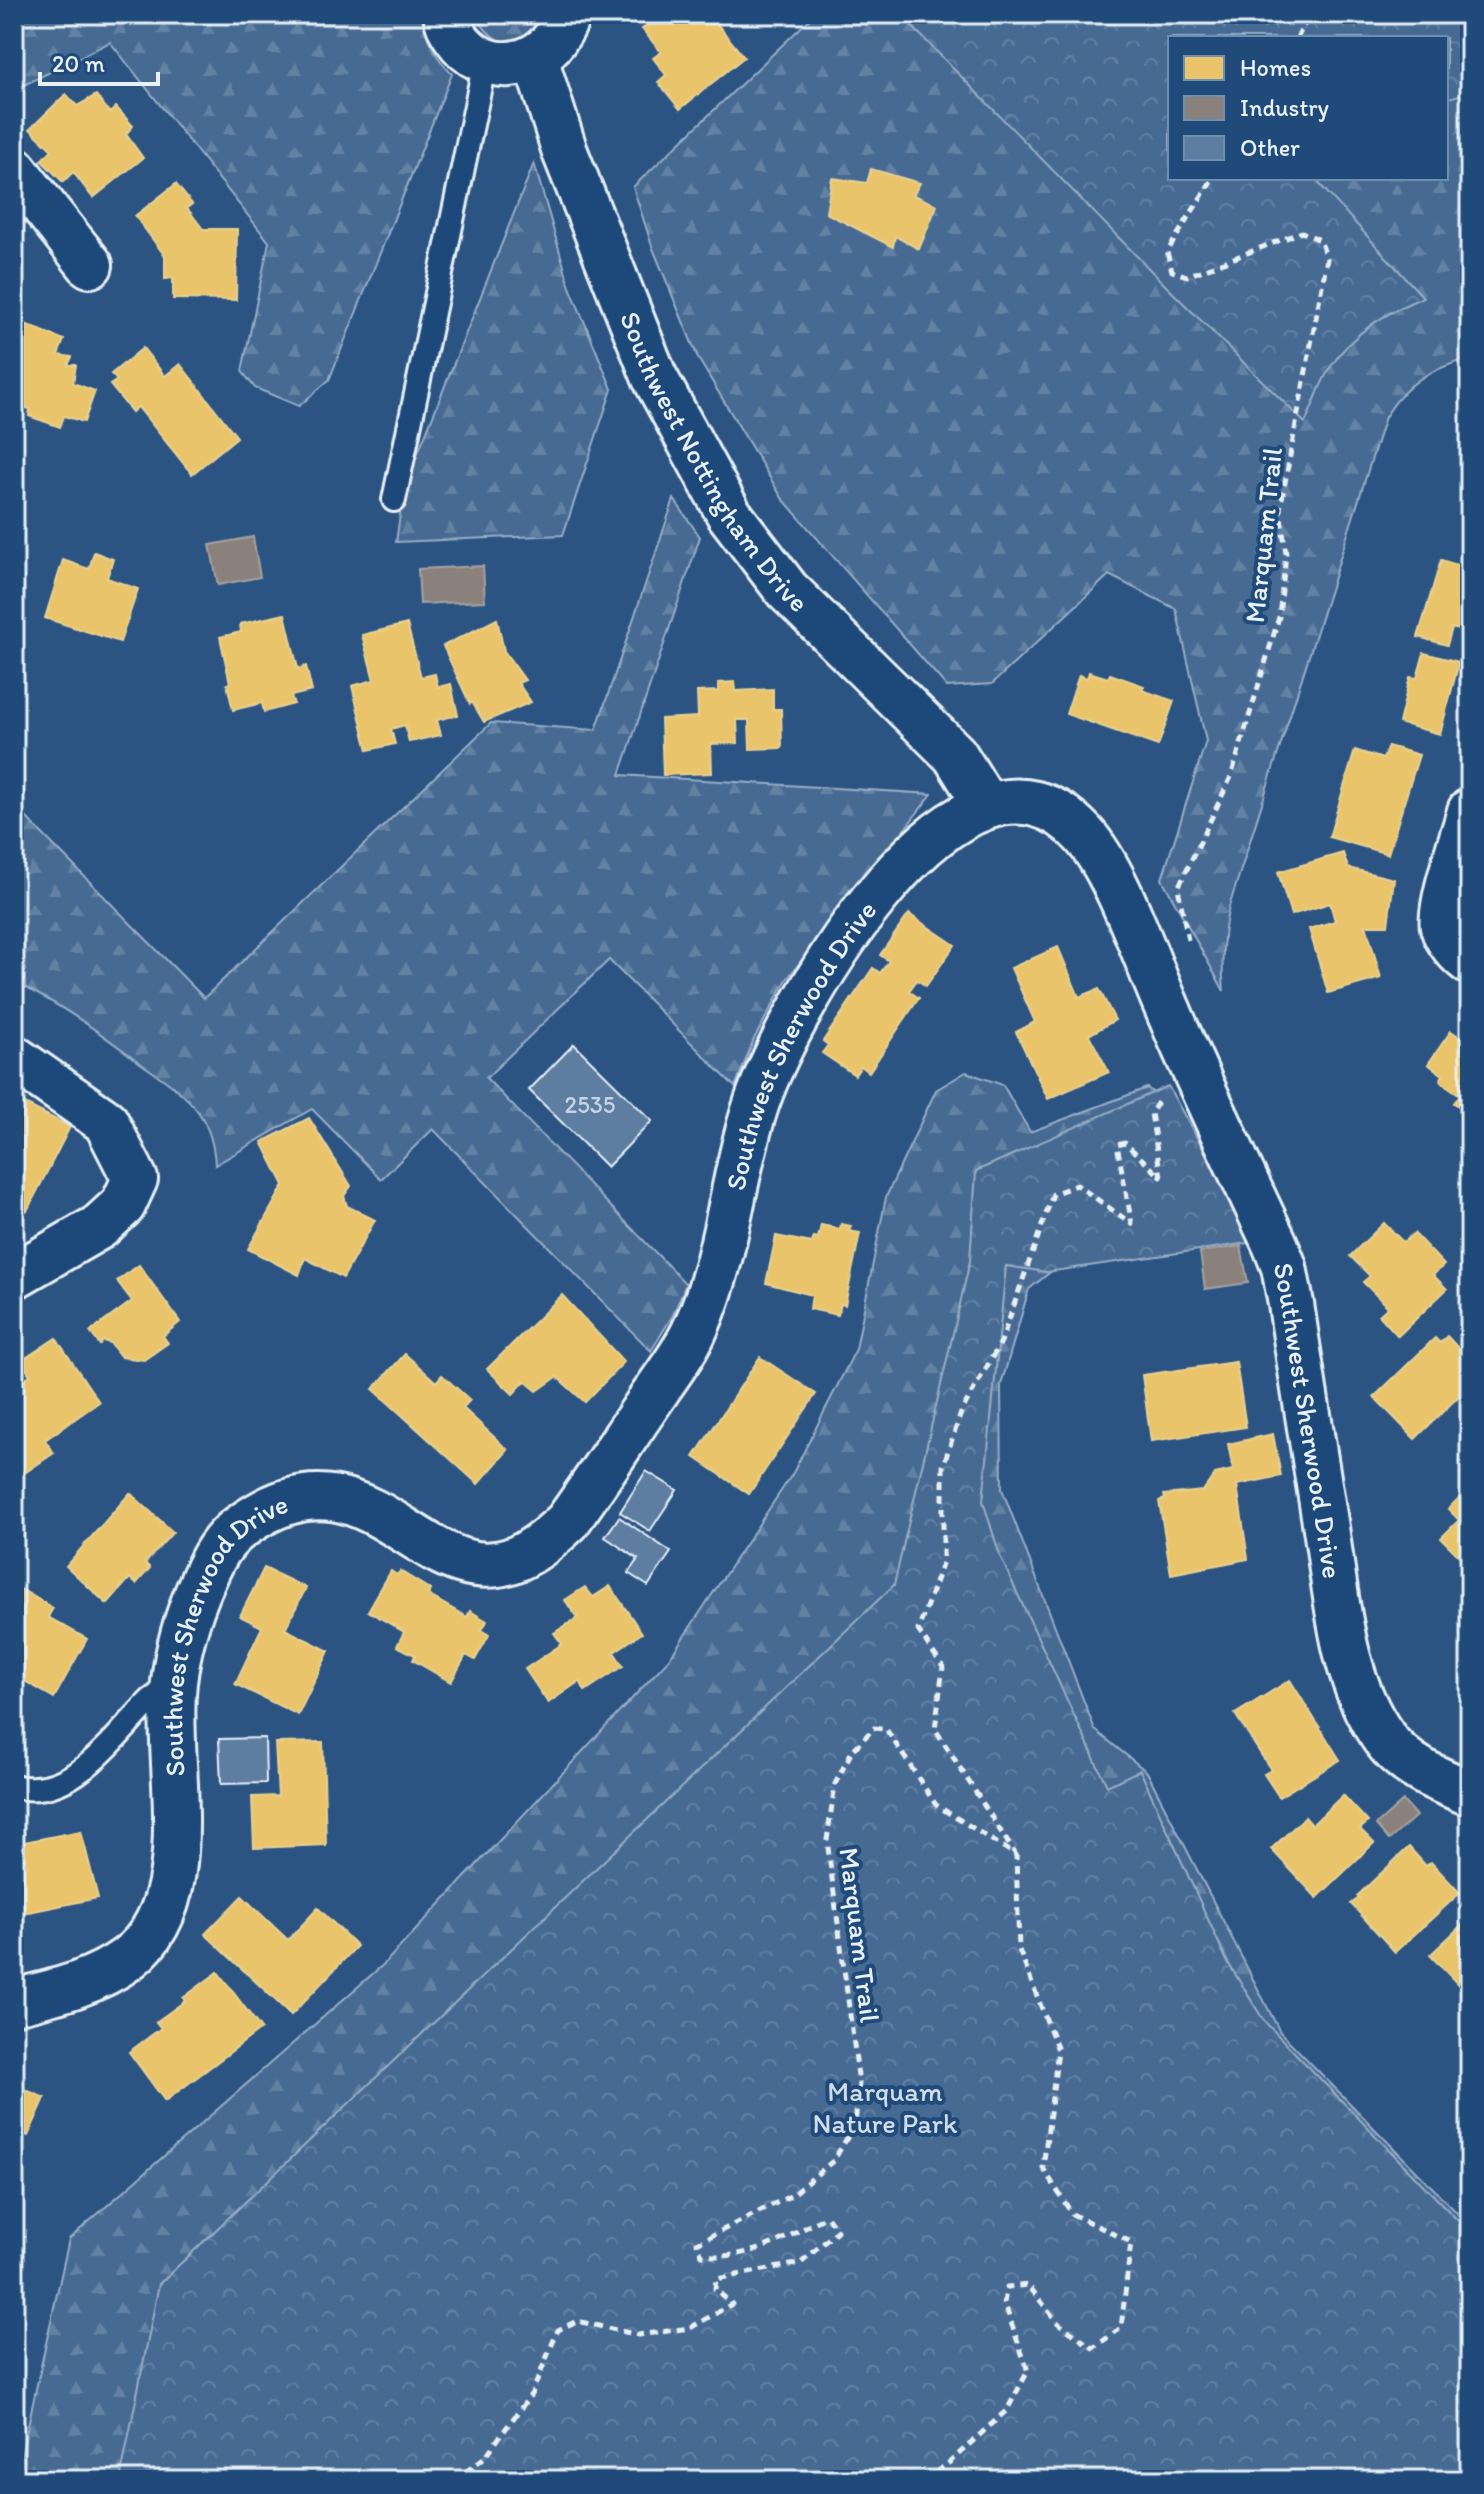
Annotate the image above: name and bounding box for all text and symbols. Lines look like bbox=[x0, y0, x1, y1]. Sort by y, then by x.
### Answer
scale bar bbox=[40, 36, 158, 86]
legend bbox=[1168, 36, 1448, 180]
text: 20 m bbox=[52, 49, 105, 78]
text: Homes bbox=[1240, 53, 1311, 82]
text: Industry bbox=[1240, 93, 1329, 122]
text: Other bbox=[1240, 133, 1300, 162]
street label: Southwest Nottingham Drive bbox=[613, 307, 816, 619]
street label: Marquam Trail bbox=[1237, 446, 1289, 624]
street label: Southwest Sherwood Drive bbox=[718, 893, 883, 1193]
house number: 2535 bbox=[565, 1090, 615, 1119]
street label: Southwest Sherwood Drive bbox=[1267, 1260, 1350, 1581]
street label: Southwest Sherwood Drive bbox=[155, 1486, 293, 1777]
street label: Marquam Trail bbox=[832, 1845, 888, 2025]
park label: Marquam Nature Park bbox=[813, 2074, 958, 2140]

